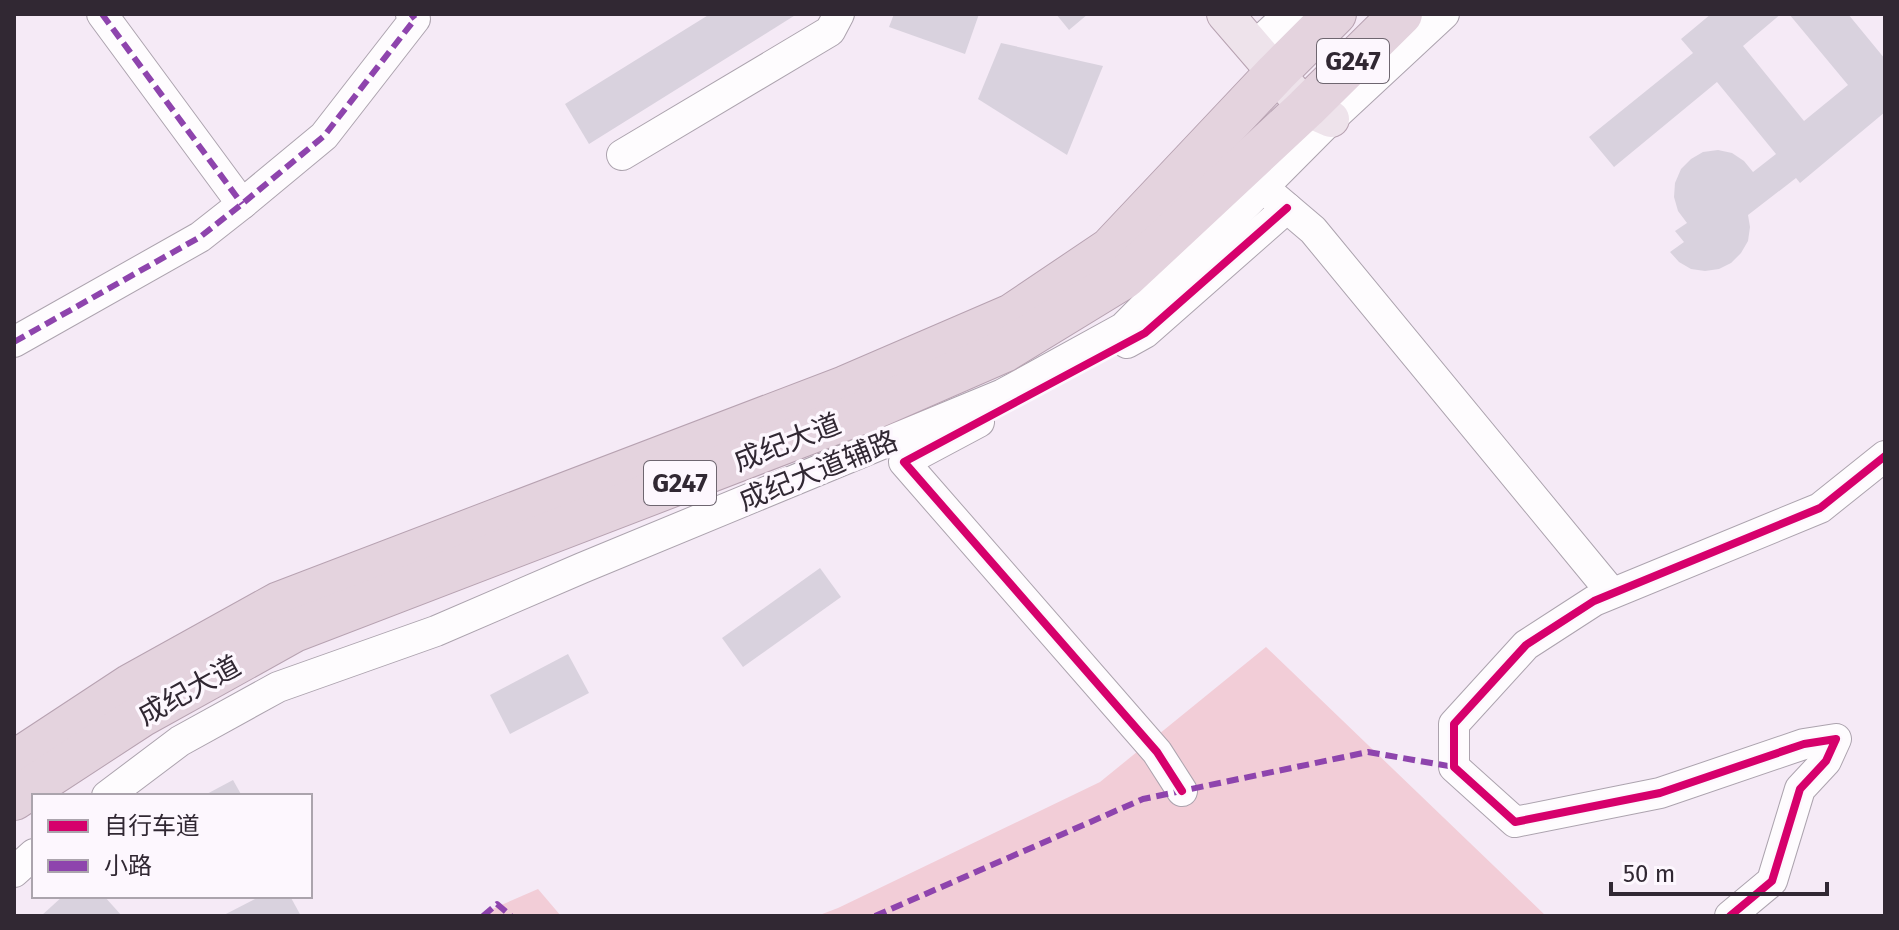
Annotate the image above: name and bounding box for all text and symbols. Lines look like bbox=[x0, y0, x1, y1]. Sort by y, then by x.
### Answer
road number: G247 bbox=[1317, 39, 1389, 83]
street label: 成纪大道 bbox=[729, 407, 845, 478]
street label: 成纪大道辅路 bbox=[734, 424, 902, 517]
road number: G247 bbox=[644, 461, 716, 505]
street label: 成纪大道 bbox=[132, 649, 246, 732]
legend bbox=[32, 794, 312, 898]
text: 自行车道 bbox=[104, 812, 200, 840]
scale bar bbox=[1611, 846, 1827, 896]
text: 小路 bbox=[104, 852, 152, 880]
text: 50 m bbox=[1623, 860, 1675, 888]

